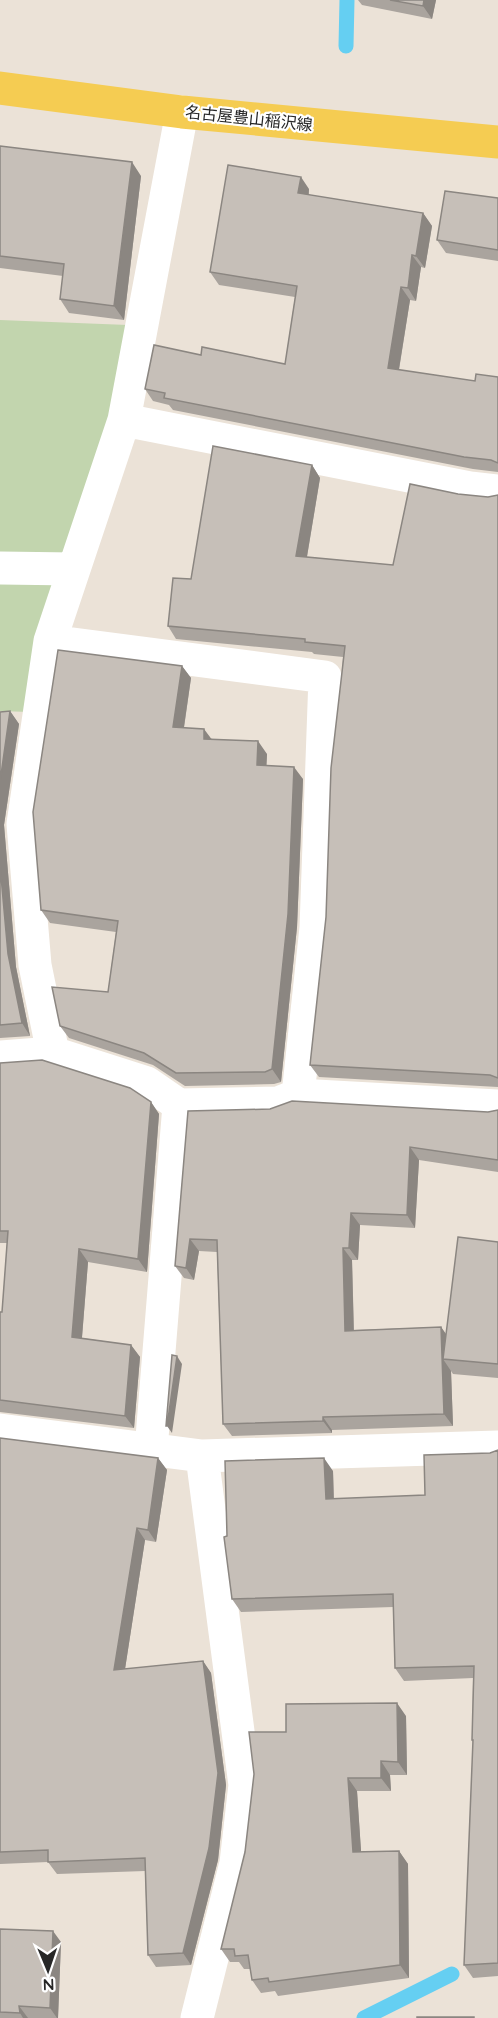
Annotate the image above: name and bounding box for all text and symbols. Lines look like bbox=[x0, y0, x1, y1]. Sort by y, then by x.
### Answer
street label: 名古屋豊山稲沢線 bbox=[184, 101, 314, 135]
north arrow bbox=[18, 1940, 78, 2000]
text: N bbox=[42, 1975, 55, 1995]

